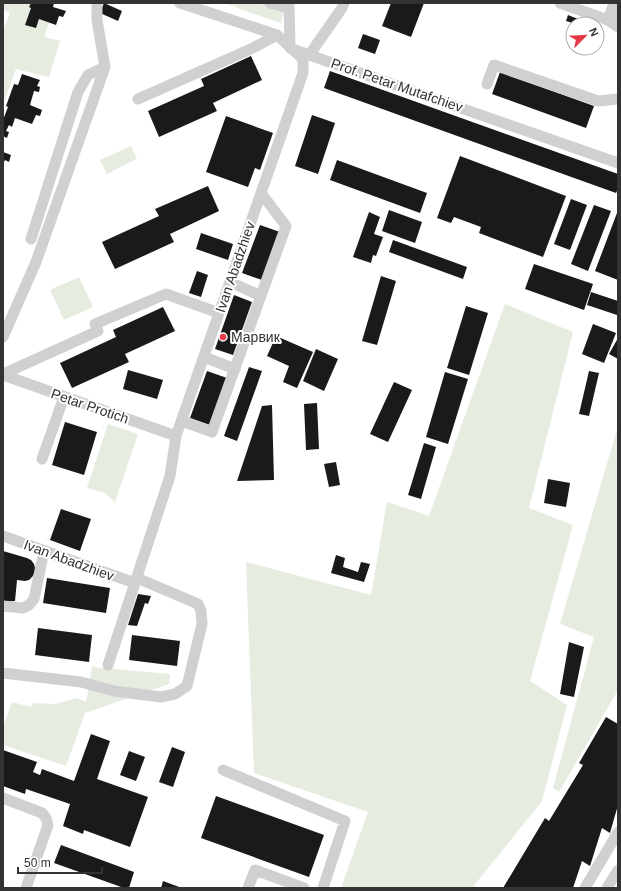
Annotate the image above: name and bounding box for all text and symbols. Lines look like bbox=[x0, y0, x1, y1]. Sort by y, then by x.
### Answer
north arrow bbox=[565, 16, 605, 56]
text: N bbox=[587, 26, 601, 38]
street label: Prof. Petar Mutafchiev bbox=[329, 55, 465, 115]
street label: Ivan Abadzhiev bbox=[212, 219, 258, 315]
place label: Марвик bbox=[231, 329, 281, 345]
marker: Марвик bbox=[218, 332, 228, 342]
street label: Petar Protich bbox=[49, 385, 131, 427]
street label: Ivan Abadzhiev bbox=[22, 536, 116, 584]
scale bar bbox=[18, 849, 102, 875]
text: 50 m bbox=[24, 856, 51, 870]

